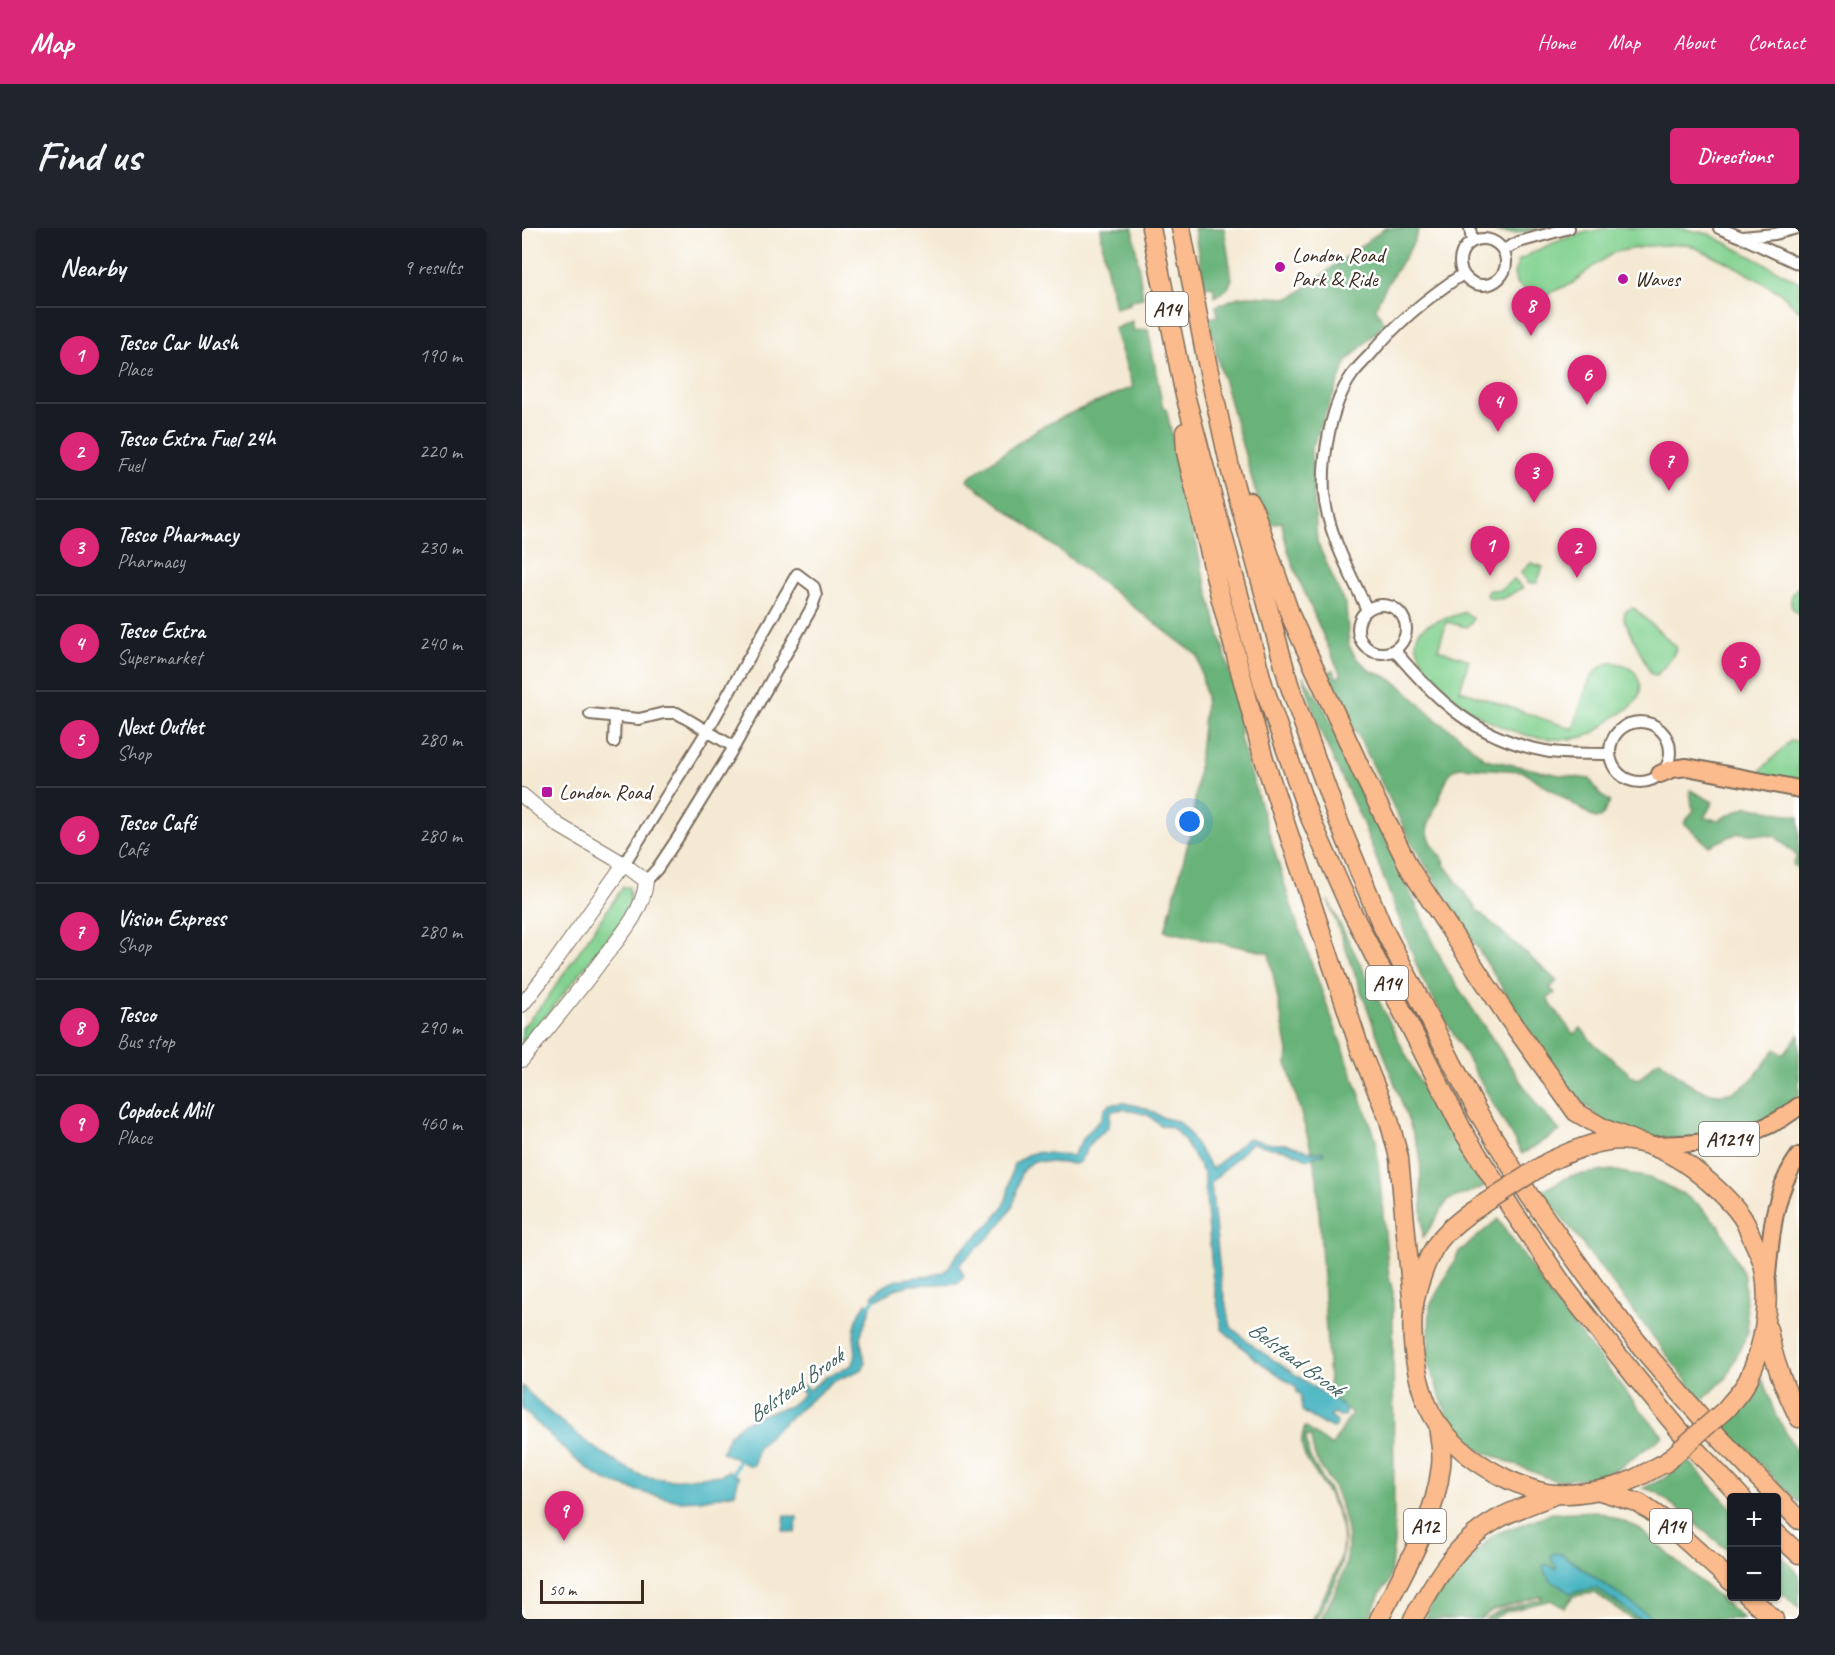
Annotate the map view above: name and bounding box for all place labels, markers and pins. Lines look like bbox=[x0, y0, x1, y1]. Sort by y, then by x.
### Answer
place label: London Road Park & Ride bbox=[1292, 242, 1388, 292]
marker: London Road Park & Ride bbox=[1273, 260, 1287, 274]
place label: Waves bbox=[1635, 266, 1682, 292]
marker: Waves bbox=[1616, 272, 1630, 286]
pin: 8 bbox=[1512, 286, 1550, 336]
pin: 6 bbox=[1568, 356, 1606, 405]
pin: 4 bbox=[1478, 382, 1518, 432]
pin: 7 bbox=[1650, 442, 1688, 491]
pin: 3 bbox=[1514, 454, 1554, 503]
pin: 1 bbox=[1470, 526, 1510, 576]
pin: 2 bbox=[1558, 528, 1596, 578]
pin: 5 bbox=[1722, 642, 1760, 692]
place label: London Road bbox=[559, 779, 655, 805]
marker: London Road bbox=[540, 785, 554, 799]
pin: 9 bbox=[544, 1492, 584, 1541]

